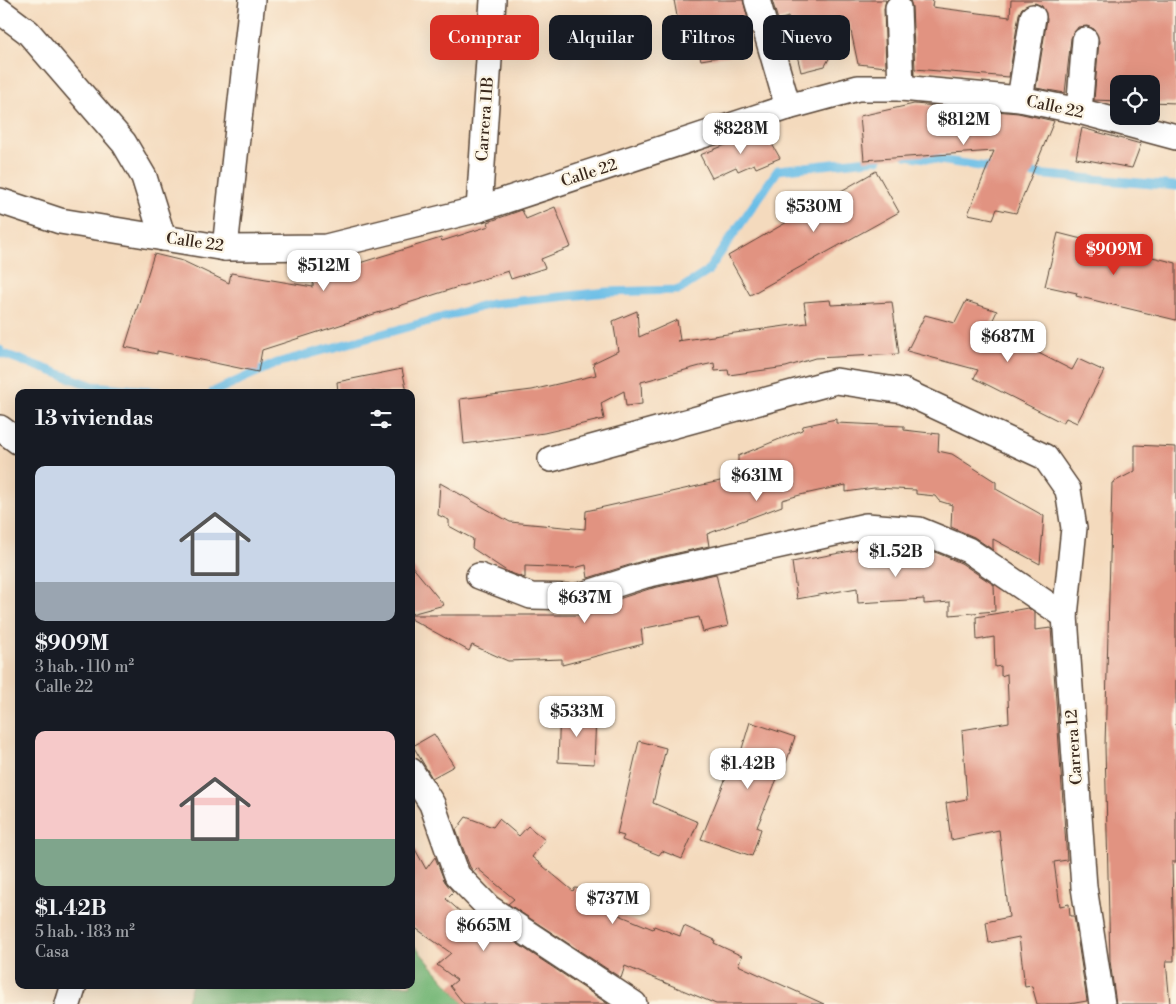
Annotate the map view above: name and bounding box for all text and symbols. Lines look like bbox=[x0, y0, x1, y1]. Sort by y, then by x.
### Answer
chip: Comprar bbox=[430, 15, 539, 60]
chip: Alquilar bbox=[549, 15, 652, 60]
chip: Filtros bbox=[662, 15, 753, 60]
chip: Nuevo bbox=[763, 15, 850, 60]
map controls bbox=[1110, 75, 1160, 125]
button: locate bbox=[1110, 75, 1160, 125]
street label: Carrera 11B bbox=[472, 76, 498, 162]
street label: Calle 22 bbox=[1024, 91, 1086, 123]
pin: $812M bbox=[929, 104, 999, 146]
text: $812M bbox=[938, 110, 990, 130]
pin: $828M bbox=[706, 112, 776, 155]
text: $828M bbox=[714, 119, 768, 139]
street label: Calle 22 bbox=[558, 154, 620, 192]
pin: $530M bbox=[779, 190, 849, 233]
text: $530M bbox=[786, 197, 842, 217]
street label: Calle 22 bbox=[165, 228, 225, 256]
pin: $909M bbox=[1079, 234, 1149, 276]
text: $909M bbox=[1086, 240, 1142, 260]
pin: $512M bbox=[289, 250, 359, 292]
text: $512M bbox=[298, 256, 350, 276]
pin: $687M bbox=[973, 320, 1043, 363]
text: $687M bbox=[981, 327, 1035, 347]
icon: filters bbox=[367, 405, 395, 433]
text: 13 viviendas bbox=[35, 406, 153, 432]
pin: $631M bbox=[722, 460, 792, 502]
text: $631M bbox=[731, 466, 783, 486]
icon: home bbox=[170, 499, 260, 589]
pin: $1.52B bbox=[855, 536, 937, 578]
text: $1.52B bbox=[869, 542, 923, 562]
pin: $637M bbox=[550, 582, 620, 624]
text: $637M bbox=[558, 588, 612, 608]
text: $909M bbox=[35, 631, 109, 657]
text: 3 hab. · 110 m² bbox=[35, 657, 134, 677]
text: Calle 22 bbox=[35, 677, 93, 697]
pin: $533M bbox=[542, 696, 612, 738]
text: $533M bbox=[550, 702, 604, 722]
street label: Carrera 12 bbox=[1061, 709, 1087, 785]
pin: $1.42B bbox=[707, 748, 789, 790]
text: $1.42B bbox=[721, 754, 775, 774]
icon: home bbox=[170, 764, 260, 854]
pin: $737M bbox=[578, 882, 648, 925]
text: $737M bbox=[587, 889, 639, 909]
text: $1.42B bbox=[35, 896, 106, 922]
pin: $665M bbox=[449, 910, 519, 952]
text: $665M bbox=[457, 916, 511, 936]
text: 5 hab. · 183 m² bbox=[35, 922, 135, 942]
text: Casa bbox=[35, 942, 69, 962]

